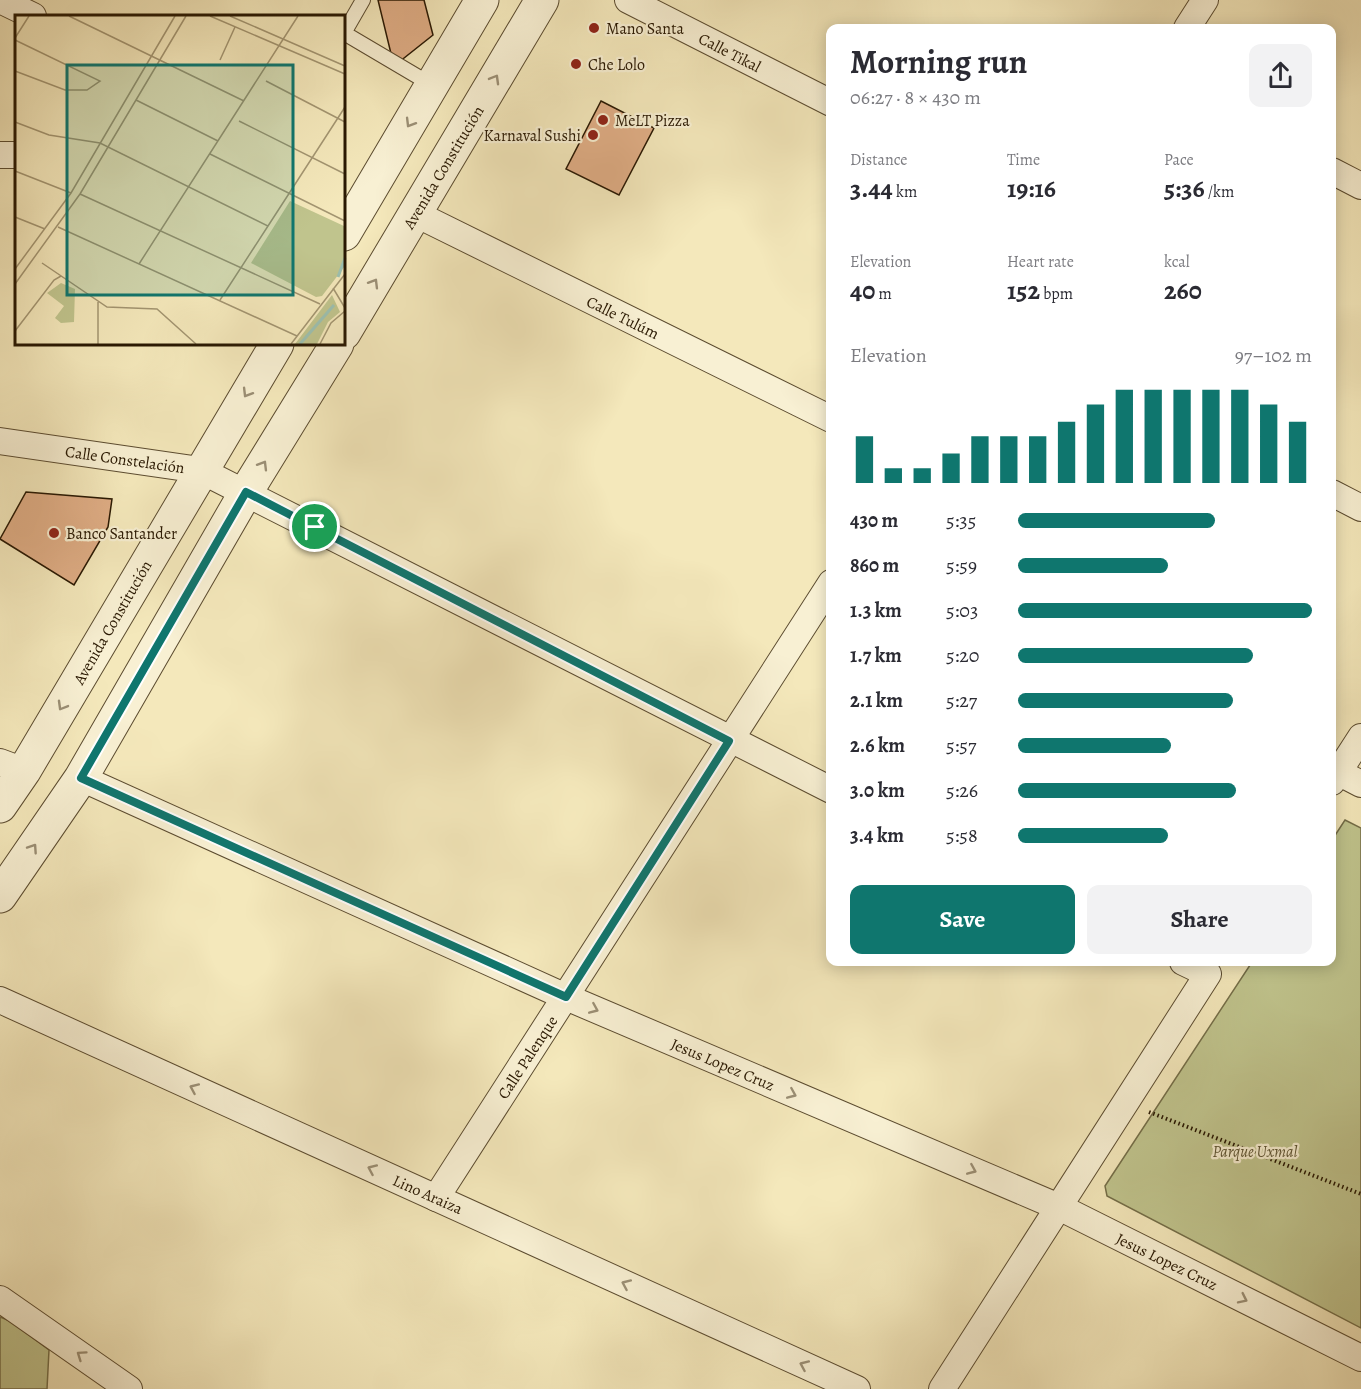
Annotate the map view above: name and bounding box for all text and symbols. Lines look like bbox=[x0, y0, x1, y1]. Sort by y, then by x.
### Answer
inset map bbox=[15, 15, 345, 345]
place label: Mano Santa bbox=[606, 18, 684, 40]
marker: Mano Santa bbox=[587, 21, 601, 35]
street label: Calle Tikal bbox=[695, 28, 765, 78]
text: Morning run bbox=[850, 39, 1027, 84]
button: share bbox=[1249, 44, 1312, 107]
place label: Che Lolo bbox=[588, 54, 645, 76]
marker: Che Lolo bbox=[569, 57, 583, 71]
one-way arrow bbox=[488, 75, 500, 85]
text: 06:27 · 8 × 430 m bbox=[850, 84, 981, 111]
street label: Avenida Constitución bbox=[398, 102, 490, 234]
place label: MeLT Pizza bbox=[615, 110, 690, 132]
marker: MeLT Pizza bbox=[596, 113, 610, 127]
one-way arrow bbox=[406, 117, 417, 127]
place label: Karnaval Sushi bbox=[484, 125, 581, 147]
marker: Karnaval Sushi bbox=[586, 128, 600, 142]
text: Distance bbox=[850, 149, 907, 171]
text: Time bbox=[1007, 149, 1040, 171]
text: Pace bbox=[1164, 149, 1194, 171]
text: 3.44 bbox=[850, 171, 893, 206]
text: 19:16 bbox=[1007, 171, 1056, 206]
text: 5:36 bbox=[1164, 171, 1205, 206]
text: km bbox=[893, 181, 917, 203]
text: /km bbox=[1205, 181, 1234, 203]
text: Elevation bbox=[850, 251, 911, 273]
text: Heart rate bbox=[1007, 251, 1074, 273]
text: kcal bbox=[1164, 251, 1190, 273]
text: 40 bbox=[850, 273, 875, 308]
text: 152 bbox=[1007, 273, 1040, 308]
text: 260 bbox=[1164, 273, 1202, 308]
one-way arrow bbox=[366, 279, 378, 289]
text: m bbox=[875, 283, 892, 305]
text: bpm bbox=[1040, 283, 1073, 305]
street label: Calle Tulúm bbox=[583, 291, 663, 345]
text: Elevation bbox=[850, 342, 927, 369]
text: 97–102 m bbox=[1235, 342, 1312, 369]
one-way arrow bbox=[243, 387, 254, 398]
street label: Calle Constelación bbox=[64, 441, 186, 479]
one-way arrow bbox=[256, 460, 267, 471]
pin bbox=[289, 501, 340, 552]
text: 430 m bbox=[850, 507, 898, 534]
text: 5:35 bbox=[946, 507, 976, 534]
icon: arrive bbox=[298, 510, 331, 543]
place label: Banco Santander bbox=[66, 523, 177, 545]
marker: Banco Santander bbox=[47, 526, 61, 540]
text: 860 m bbox=[850, 552, 899, 579]
text: 5:59 bbox=[946, 552, 977, 579]
street label: Avenida Constitución bbox=[68, 556, 158, 690]
text: 1.3 km bbox=[850, 597, 902, 624]
text: 5:03 bbox=[946, 597, 978, 624]
text: 1.7 km bbox=[850, 642, 902, 669]
text: 5:20 bbox=[946, 642, 980, 669]
text: 2.1 km bbox=[850, 687, 903, 714]
text: 5:27 bbox=[946, 687, 977, 714]
one-way arrow bbox=[58, 700, 69, 710]
text: 2.6 km bbox=[850, 732, 905, 759]
text: 5:57 bbox=[946, 732, 976, 759]
text: 3.0 km bbox=[850, 777, 905, 804]
text: 5:26 bbox=[946, 777, 978, 804]
text: 3.4 km bbox=[850, 822, 904, 849]
text: 5:58 bbox=[946, 822, 978, 849]
one-way arrow bbox=[26, 843, 37, 854]
button: Save bbox=[850, 885, 1075, 954]
button: Share bbox=[1087, 885, 1312, 954]
one-way arrow bbox=[587, 1002, 598, 1014]
street label: Calle Palenque bbox=[493, 1012, 563, 1104]
street label: Jesus Lopez Cruz bbox=[667, 1033, 778, 1097]
one-way arrow bbox=[190, 1083, 201, 1095]
one-way arrow bbox=[786, 1086, 797, 1098]
park label: Parque Uxmal bbox=[1213, 1141, 1297, 1163]
one-way arrow bbox=[965, 1163, 976, 1175]
one-way arrow bbox=[367, 1164, 378, 1176]
street label: Lino Araiza bbox=[389, 1170, 467, 1220]
street label: Jesus Lopez Cruz bbox=[1112, 1228, 1221, 1296]
one-way arrow bbox=[621, 1279, 632, 1291]
one-way arrow bbox=[1236, 1291, 1247, 1303]
one-way arrow bbox=[77, 1351, 88, 1362]
one-way arrow bbox=[799, 1360, 810, 1372]

